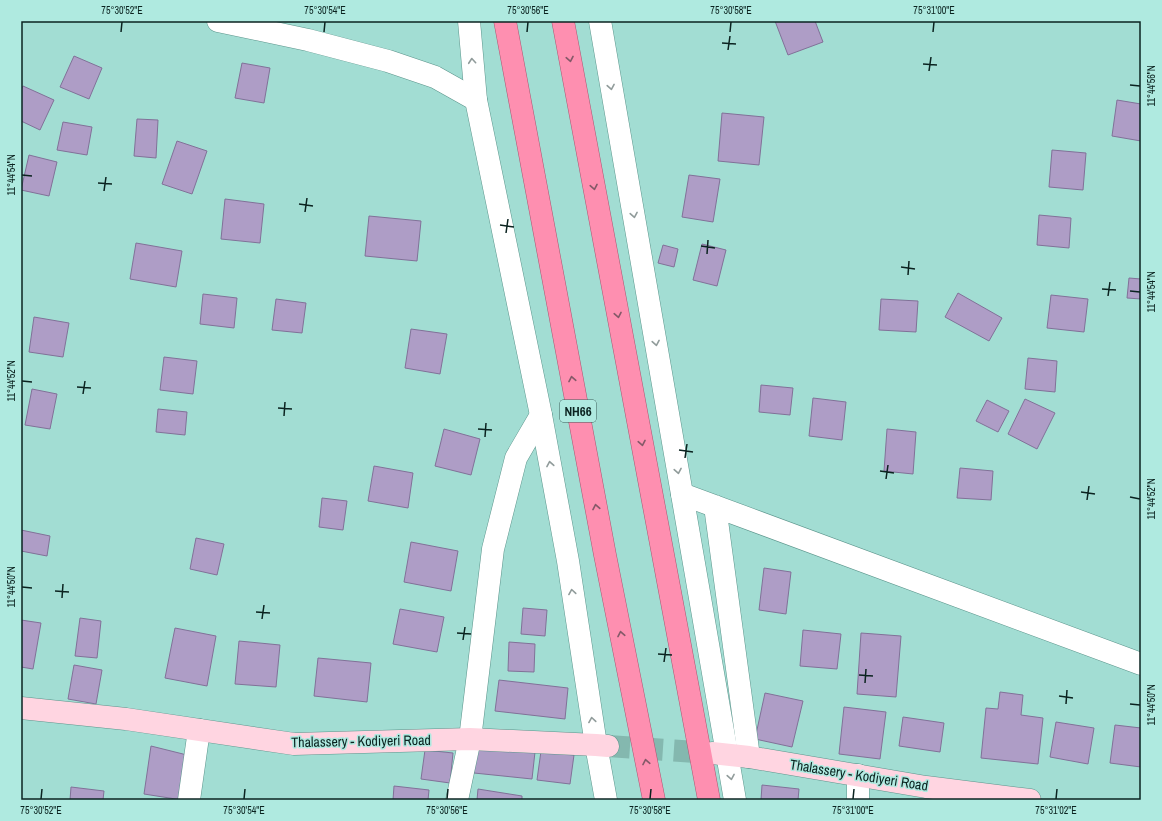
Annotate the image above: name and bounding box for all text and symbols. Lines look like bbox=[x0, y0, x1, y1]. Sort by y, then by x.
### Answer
text: 75°30'52"E bbox=[101, 4, 143, 17]
text: 75°30'54"E bbox=[304, 4, 346, 17]
text: 75°30'56"E bbox=[507, 4, 549, 17]
text: 75°30'58"E bbox=[710, 4, 752, 17]
text: 75°31'00"E bbox=[913, 4, 955, 17]
one-way arrow bbox=[565, 56, 574, 62]
one-way arrow bbox=[468, 58, 477, 64]
text: 11°44'56"N bbox=[1145, 65, 1158, 107]
one-way arrow bbox=[606, 84, 615, 90]
text: 11°44'54"N bbox=[5, 154, 18, 196]
one-way arrow bbox=[589, 184, 598, 190]
one-way arrow bbox=[629, 212, 637, 218]
text: 11°44'54"N bbox=[1145, 271, 1158, 313]
one-way arrow bbox=[613, 312, 622, 318]
one-way arrow bbox=[651, 340, 660, 346]
text: 11°44'52"N bbox=[5, 360, 18, 402]
one-way arrow bbox=[568, 376, 577, 382]
road number: NH66 bbox=[560, 400, 596, 422]
one-way arrow bbox=[637, 440, 646, 446]
one-way arrow bbox=[546, 461, 554, 467]
one-way arrow bbox=[674, 468, 682, 474]
text: 11°44'52"N bbox=[1145, 478, 1158, 520]
one-way arrow bbox=[592, 504, 601, 510]
text: 11°44'50"N bbox=[5, 566, 18, 608]
one-way arrow bbox=[568, 589, 577, 595]
one-way arrow bbox=[617, 631, 625, 637]
text: 11°44'50"N bbox=[1145, 684, 1158, 726]
one-way arrow bbox=[588, 717, 597, 723]
street label: Thalassery - Kodiyeri Road bbox=[291, 731, 431, 751]
street label: Thalassery - Kodiyeri Road bbox=[789, 755, 929, 795]
one-way arrow bbox=[643, 759, 651, 765]
one-way arrow bbox=[726, 774, 735, 780]
text: 75°30'52"E bbox=[20, 804, 62, 817]
text: 75°30'54"E bbox=[223, 804, 265, 817]
text: 75°30'56"E bbox=[426, 804, 468, 817]
text: 75°30'58"E bbox=[629, 804, 671, 817]
text: 75°31'00"E bbox=[832, 804, 874, 817]
text: 75°31'02"E bbox=[1035, 804, 1077, 817]

